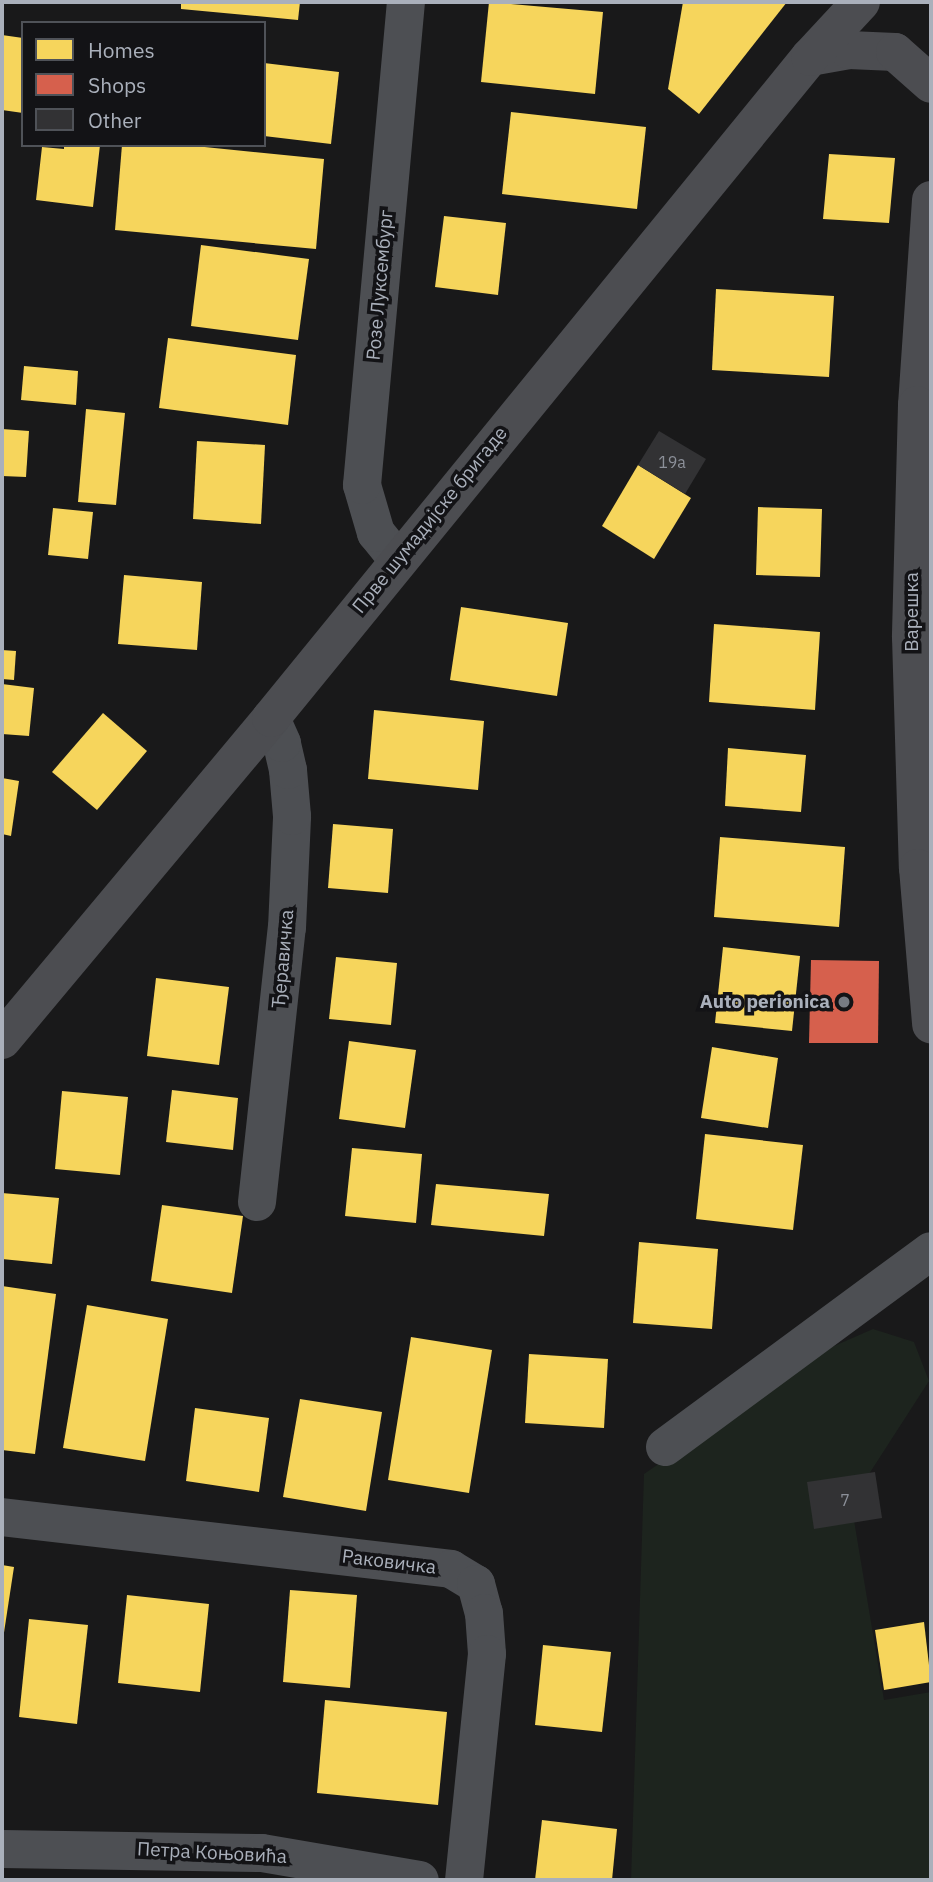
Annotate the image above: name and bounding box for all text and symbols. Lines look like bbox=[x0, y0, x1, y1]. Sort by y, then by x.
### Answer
legend bbox=[21, 21, 266, 147]
text: Homes bbox=[88, 36, 155, 64]
text: Shops bbox=[88, 71, 146, 99]
text: Other bbox=[88, 106, 141, 134]
street label: Розе Луксембург bbox=[362, 209, 398, 361]
street label: Прве шумадијске бригаде bbox=[348, 422, 512, 618]
house number: 19a bbox=[658, 452, 686, 472]
street label: Варешка bbox=[901, 572, 923, 652]
street label: Ђеравичка bbox=[267, 909, 299, 1009]
place label: Auto perionica bbox=[700, 991, 830, 1013]
marker: Auto perionica bbox=[836, 994, 852, 1010]
house number: 7 bbox=[840, 1490, 850, 1510]
street label: Раковичка bbox=[341, 1545, 437, 1579]
street label: Петра Коњовића bbox=[137, 1838, 287, 1868]

